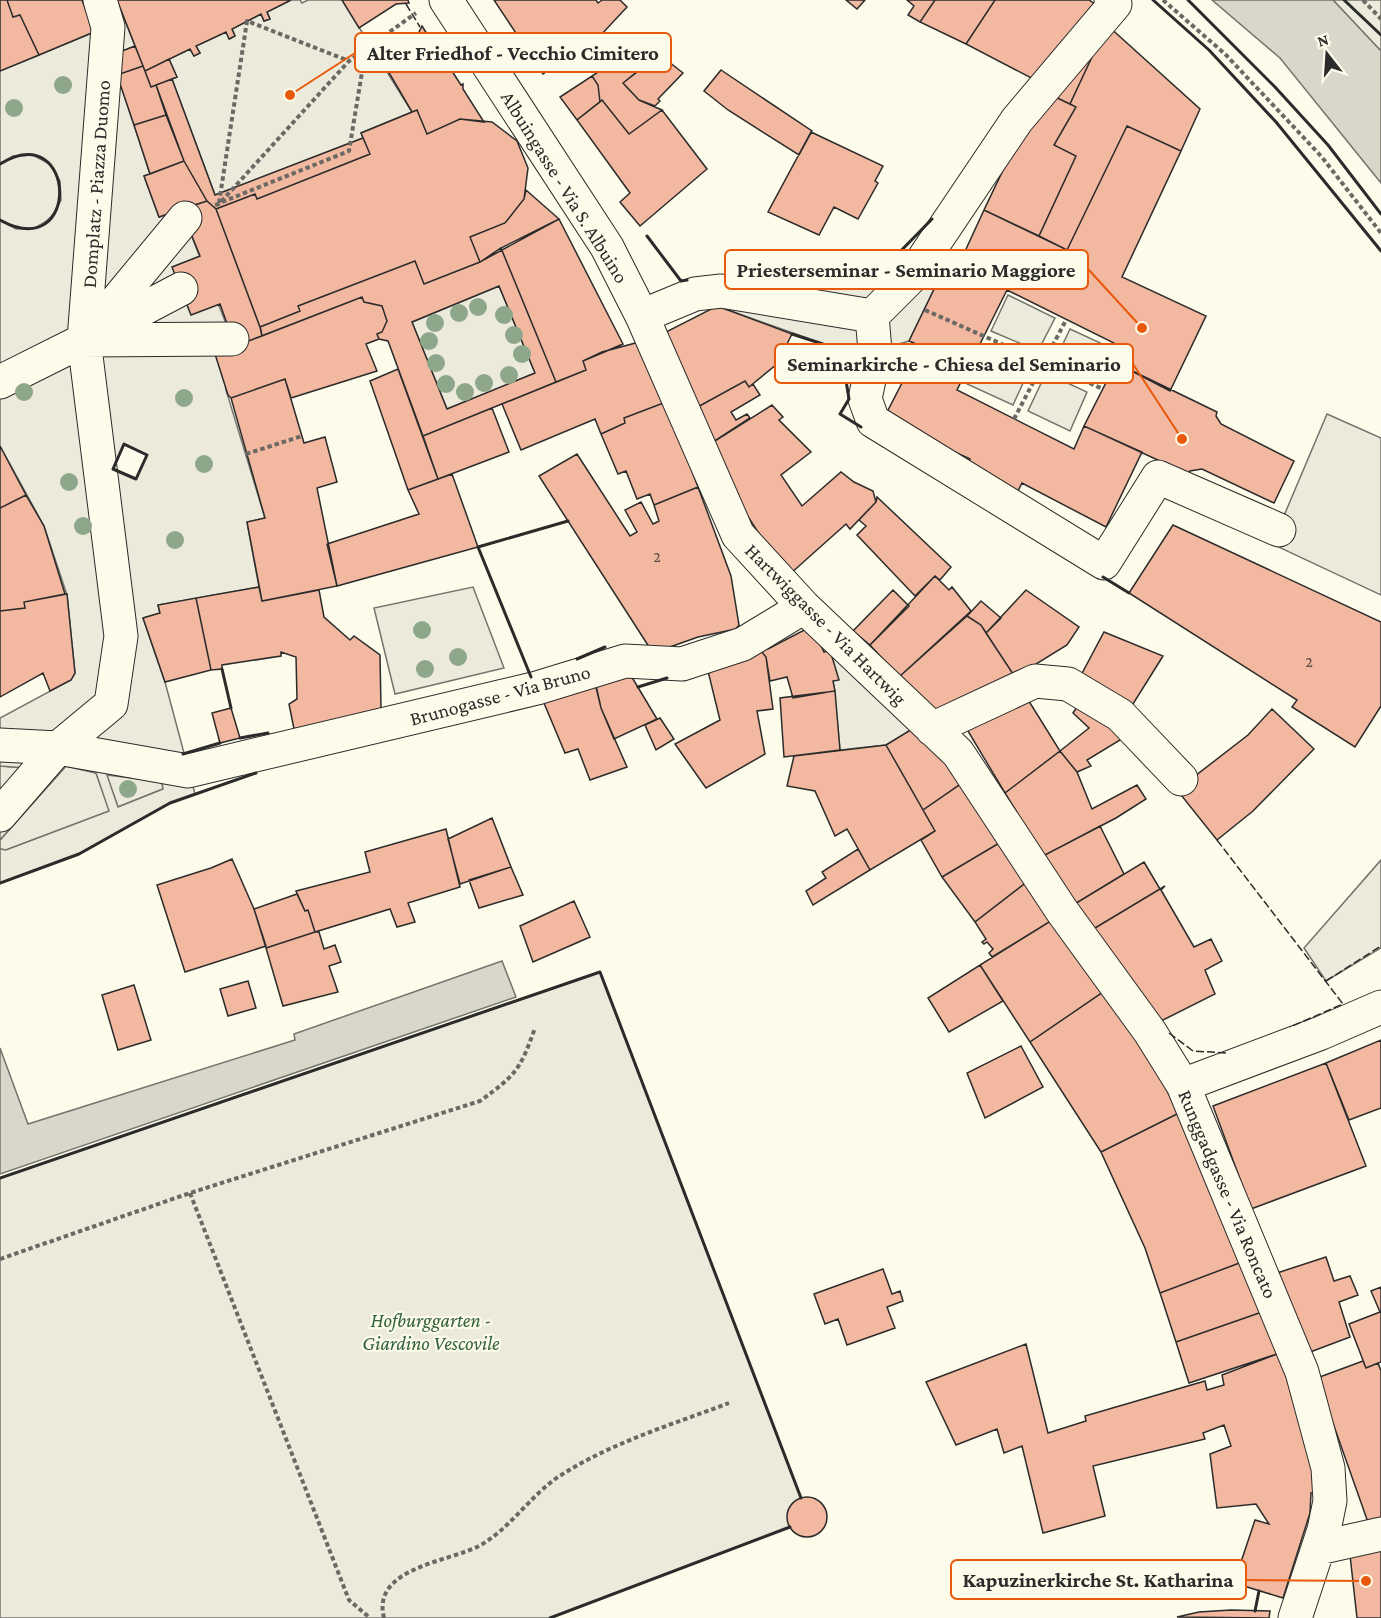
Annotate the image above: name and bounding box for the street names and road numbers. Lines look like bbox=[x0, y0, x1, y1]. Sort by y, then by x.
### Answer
street label: Domplatz - Piazza Duomo bbox=[78, 79, 115, 289]
street label: Albuingasse - Via S. Albuino bbox=[496, 87, 633, 288]
street label: Hartwiggasse - Via Hartwig bbox=[740, 539, 911, 710]
street label: Brunogasse - Via Bruno bbox=[407, 660, 593, 731]
street label: Runggadgasse - Via Roncato bbox=[1173, 1087, 1282, 1302]

